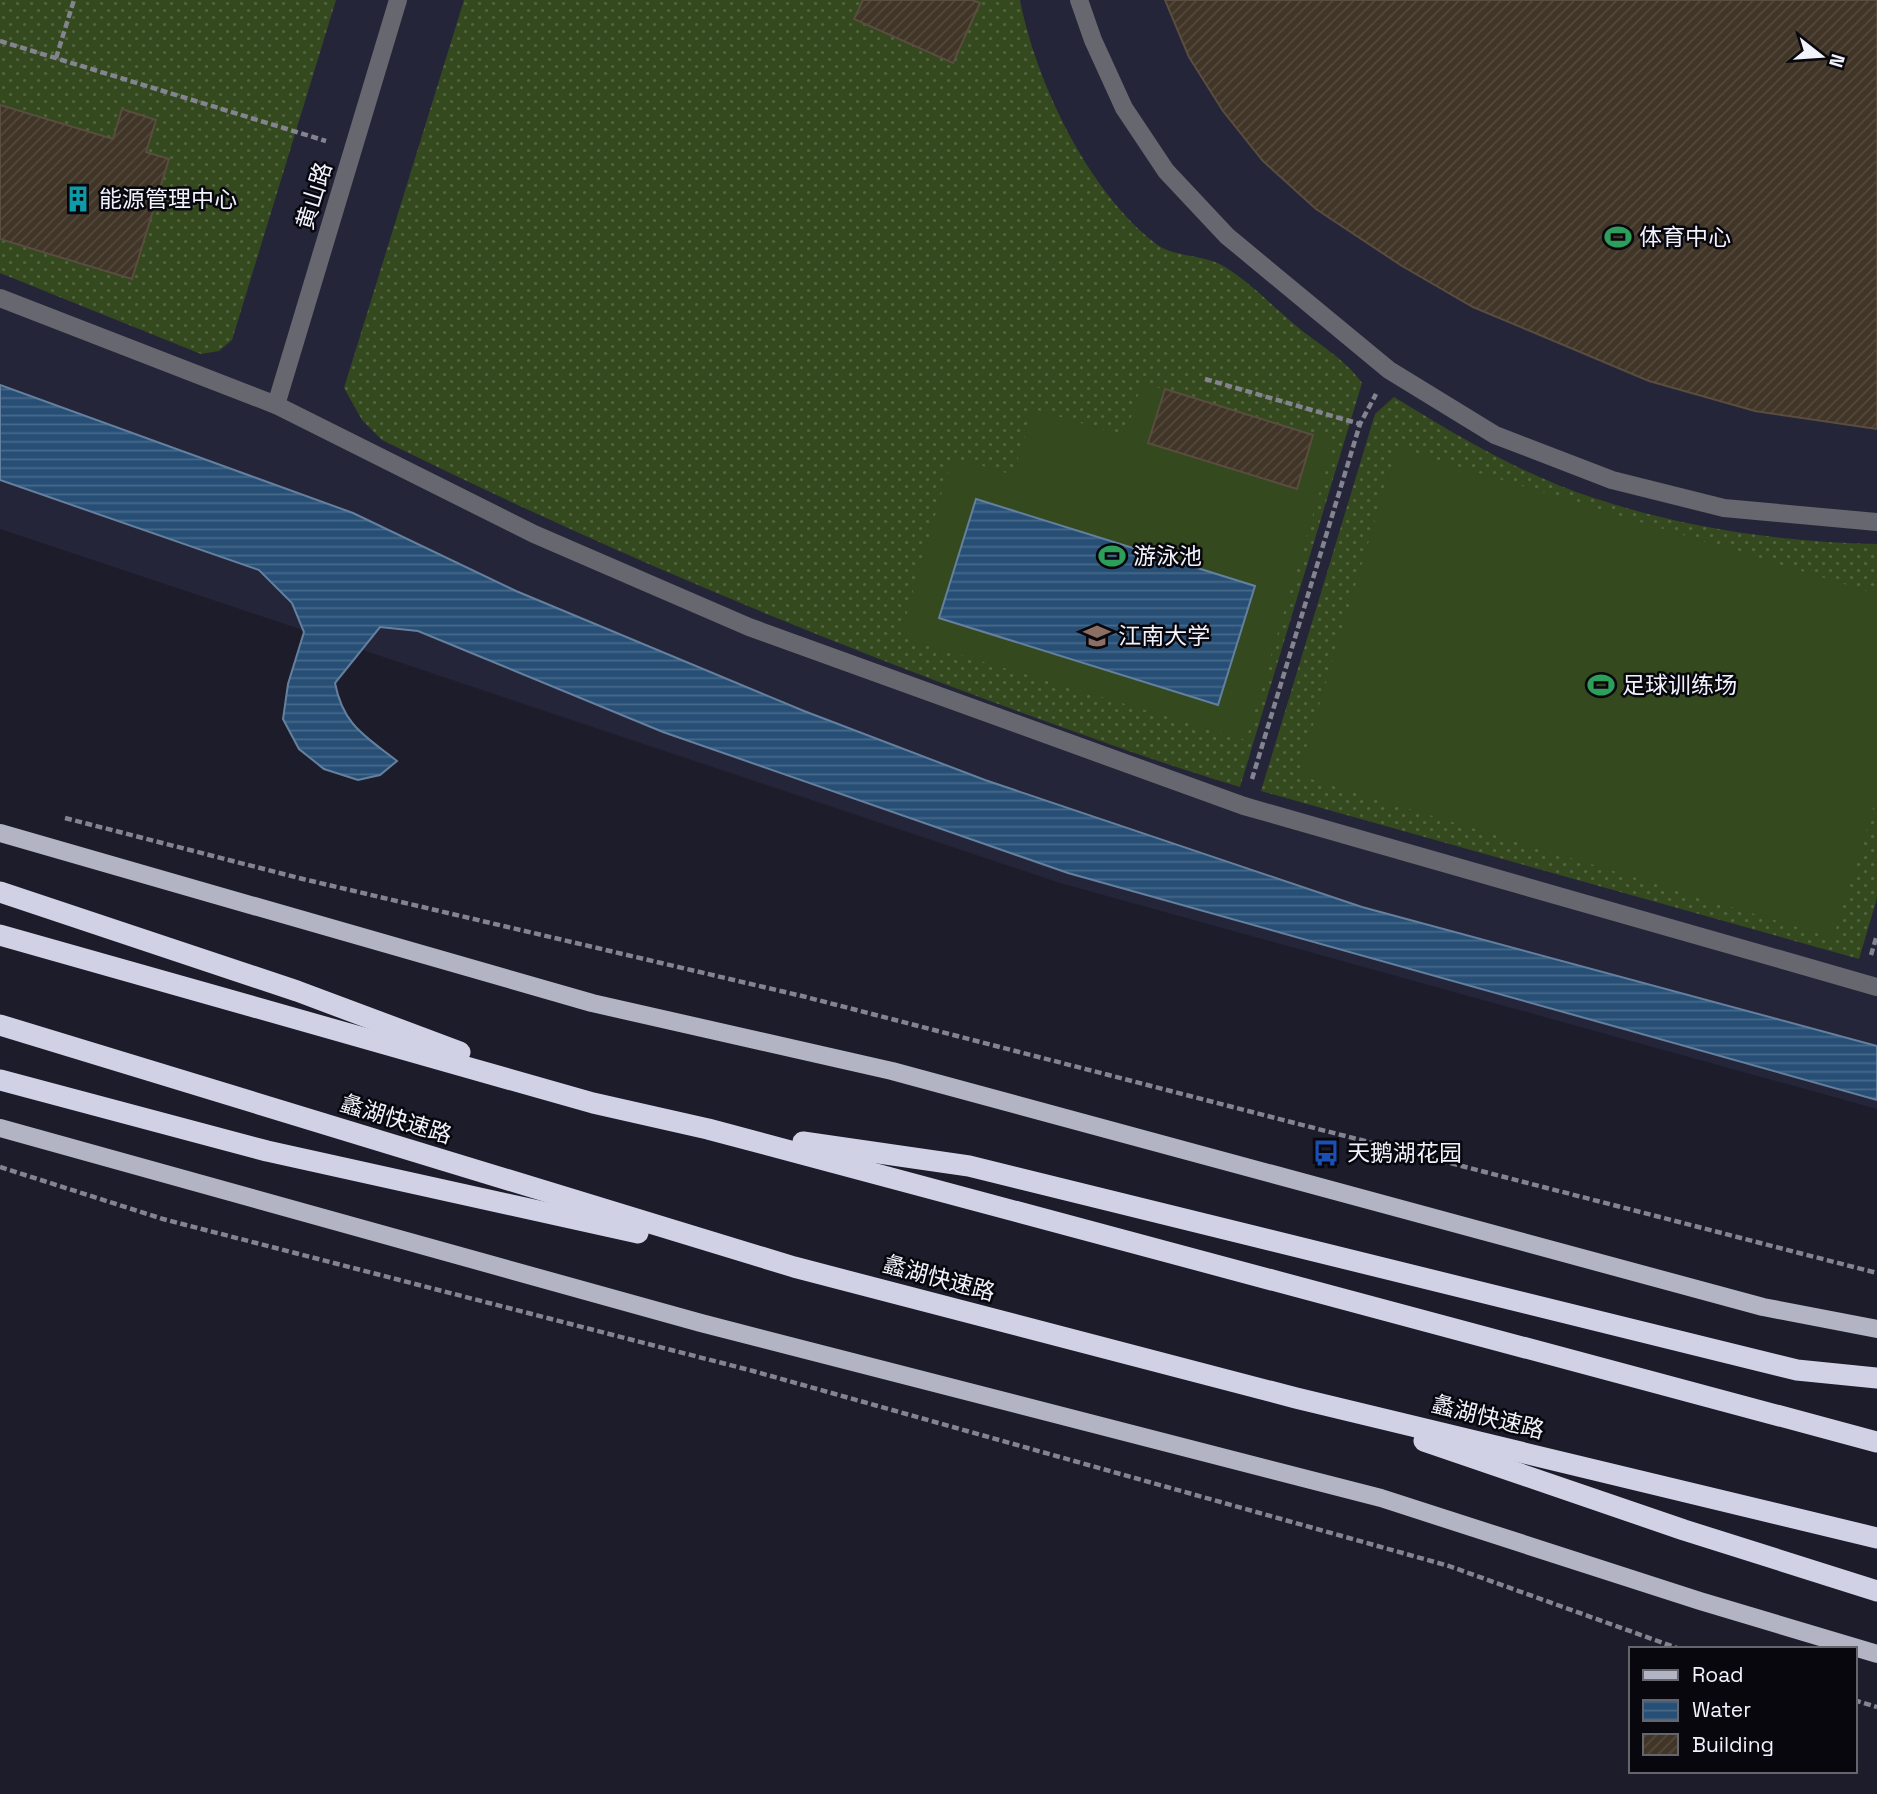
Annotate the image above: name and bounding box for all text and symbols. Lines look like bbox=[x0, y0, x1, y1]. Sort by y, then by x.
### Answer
north arrow bbox=[1786, 21, 1856, 91]
text: N bbox=[1823, 51, 1851, 71]
street label: 黄山路 bbox=[290, 159, 338, 233]
building icon: 能源管理中心 bbox=[63, 184, 93, 214]
place label: 能源管理中心 bbox=[99, 184, 237, 214]
sports icon: 体育中心 bbox=[1603, 222, 1633, 252]
place label: 体育中心 bbox=[1639, 222, 1731, 252]
sports icon: 游泳池 bbox=[1097, 541, 1127, 571]
place label: 游泳池 bbox=[1133, 541, 1202, 571]
school or university icon: 江南大学 bbox=[1082, 621, 1112, 651]
place label: 江南大学 bbox=[1118, 621, 1210, 651]
sports icon: 足球训练场 bbox=[1586, 670, 1616, 700]
place label: 足球训练场 bbox=[1622, 670, 1737, 700]
street label: 蠡湖快速路 bbox=[337, 1088, 455, 1150]
bus stop icon: 天鹅湖花园 bbox=[1311, 1138, 1341, 1168]
place label: 天鹅湖花园 bbox=[1347, 1138, 1462, 1168]
street label: 蠡湖快速路 bbox=[880, 1249, 998, 1307]
street label: 蠡湖快速路 bbox=[1429, 1389, 1547, 1445]
legend bbox=[1629, 1647, 1856, 1773]
text: Road bbox=[1692, 1661, 1744, 1688]
text: Water bbox=[1692, 1696, 1751, 1723]
text: Building bbox=[1692, 1731, 1774, 1758]

